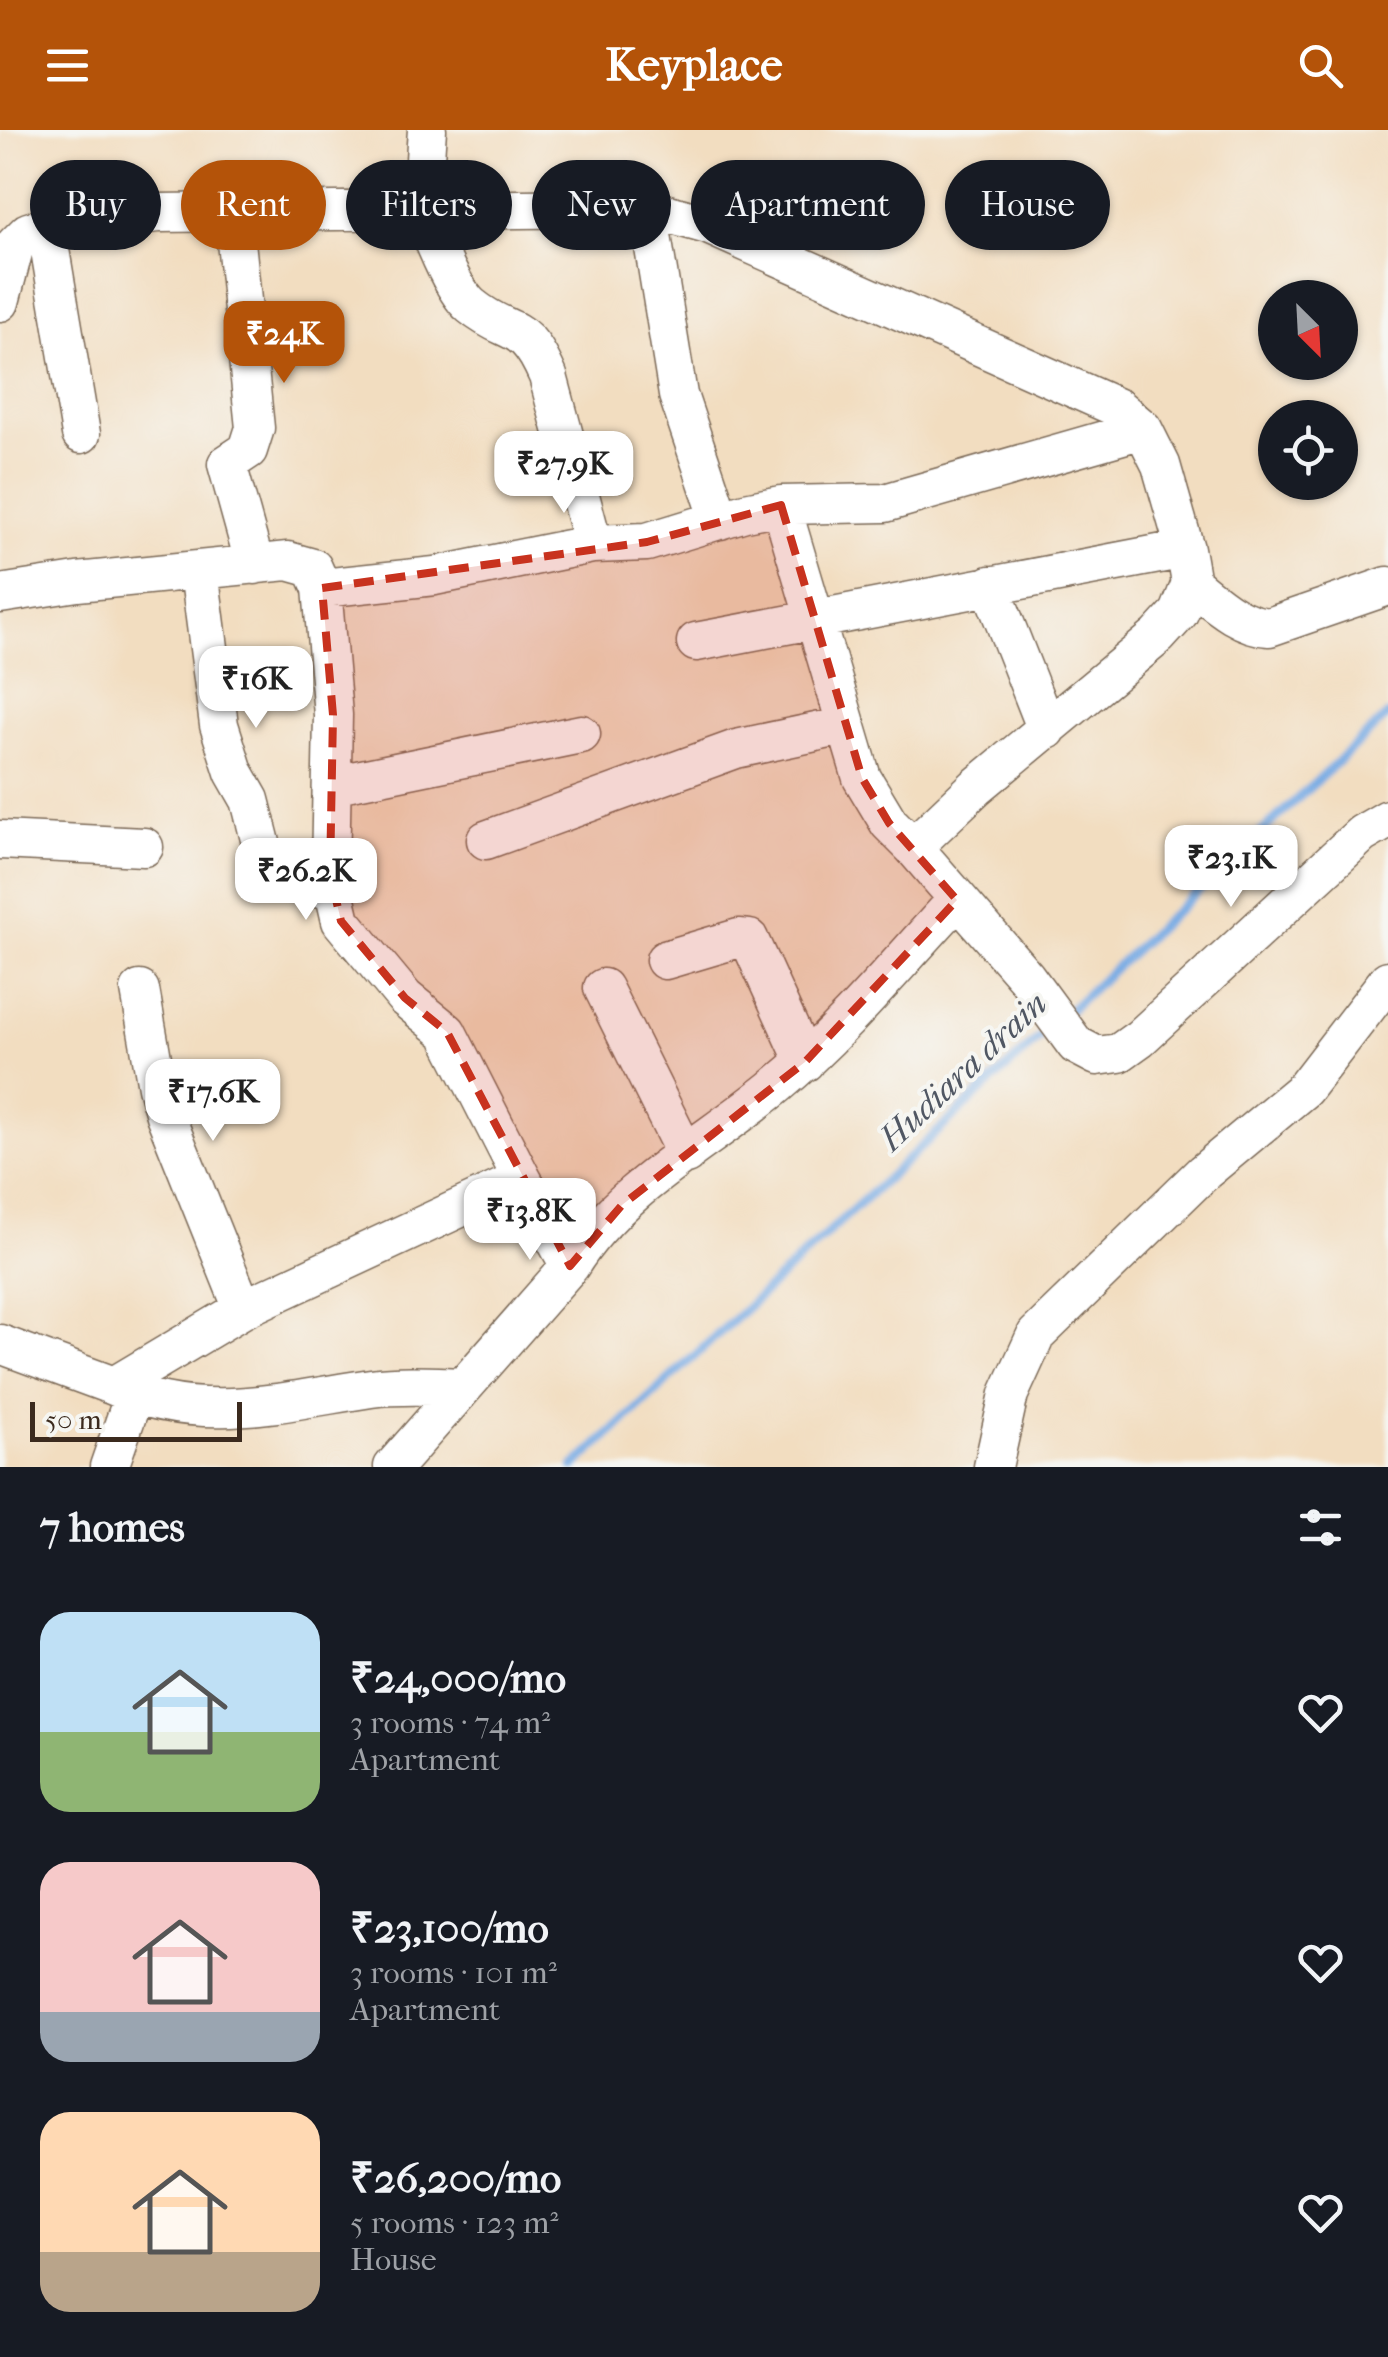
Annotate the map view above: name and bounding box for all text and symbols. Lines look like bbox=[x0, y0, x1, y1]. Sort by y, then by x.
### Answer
icon: menu bbox=[40, 38, 95, 93]
icon: search bbox=[1293, 38, 1348, 93]
text: Keyplace bbox=[606, 39, 782, 92]
chip: Buy bbox=[30, 160, 161, 250]
chip: Rent bbox=[181, 160, 326, 250]
chip: Filters bbox=[346, 160, 512, 250]
chip: New bbox=[532, 160, 671, 250]
chip: Apartment bbox=[691, 160, 925, 250]
chip: House bbox=[945, 160, 1110, 250]
north arrow bbox=[1258, 280, 1358, 380]
map controls bbox=[1258, 280, 1358, 500]
pin: ₹24K bbox=[225, 301, 343, 386]
text: ₹24K bbox=[246, 315, 322, 352]
button: locate bbox=[1258, 400, 1358, 500]
pin: ₹27.9K bbox=[483, 431, 645, 516]
text: ₹27.9K bbox=[516, 445, 612, 482]
pin: ₹16K bbox=[197, 646, 315, 731]
text: ₹16K bbox=[221, 660, 291, 697]
pin: ₹23.1K bbox=[1150, 825, 1312, 910]
pin: ₹26.2K bbox=[225, 838, 387, 923]
text: ₹23.1K bbox=[1187, 839, 1275, 876]
text: ₹26.2K bbox=[257, 852, 355, 889]
water label: Hudiara drain bbox=[869, 983, 1055, 1160]
pin: ₹17.6K bbox=[132, 1059, 294, 1144]
text: ₹17.6K bbox=[167, 1073, 259, 1110]
pin: ₹13.8K bbox=[449, 1178, 611, 1263]
text: ₹13.8K bbox=[486, 1192, 574, 1229]
scale bar bbox=[30, 1397, 242, 1442]
text: 50 m bbox=[45, 1403, 102, 1436]
icon: filters bbox=[1293, 1500, 1348, 1555]
text: 7 homes bbox=[40, 1503, 185, 1552]
icon: home bbox=[120, 1652, 240, 1772]
text: ₹24,000/mo bbox=[350, 1654, 566, 1703]
icon: heart bbox=[1293, 1685, 1348, 1740]
text: 3 rooms · 74 m² bbox=[350, 1704, 550, 1741]
text: Apartment bbox=[350, 1741, 500, 1778]
icon: home bbox=[120, 1902, 240, 2022]
text: ₹23,100/mo bbox=[350, 1904, 549, 1953]
icon: heart bbox=[1293, 1935, 1348, 1990]
text: 3 rooms · 101 m² bbox=[350, 1954, 557, 1991]
text: Apartment bbox=[350, 1991, 500, 2028]
icon: home bbox=[120, 2152, 240, 2272]
text: ₹26,200/mo bbox=[350, 2154, 561, 2203]
icon: heart bbox=[1293, 2185, 1348, 2240]
text: 5 rooms · 123 m² bbox=[350, 2204, 559, 2241]
text: House bbox=[350, 2241, 437, 2278]

